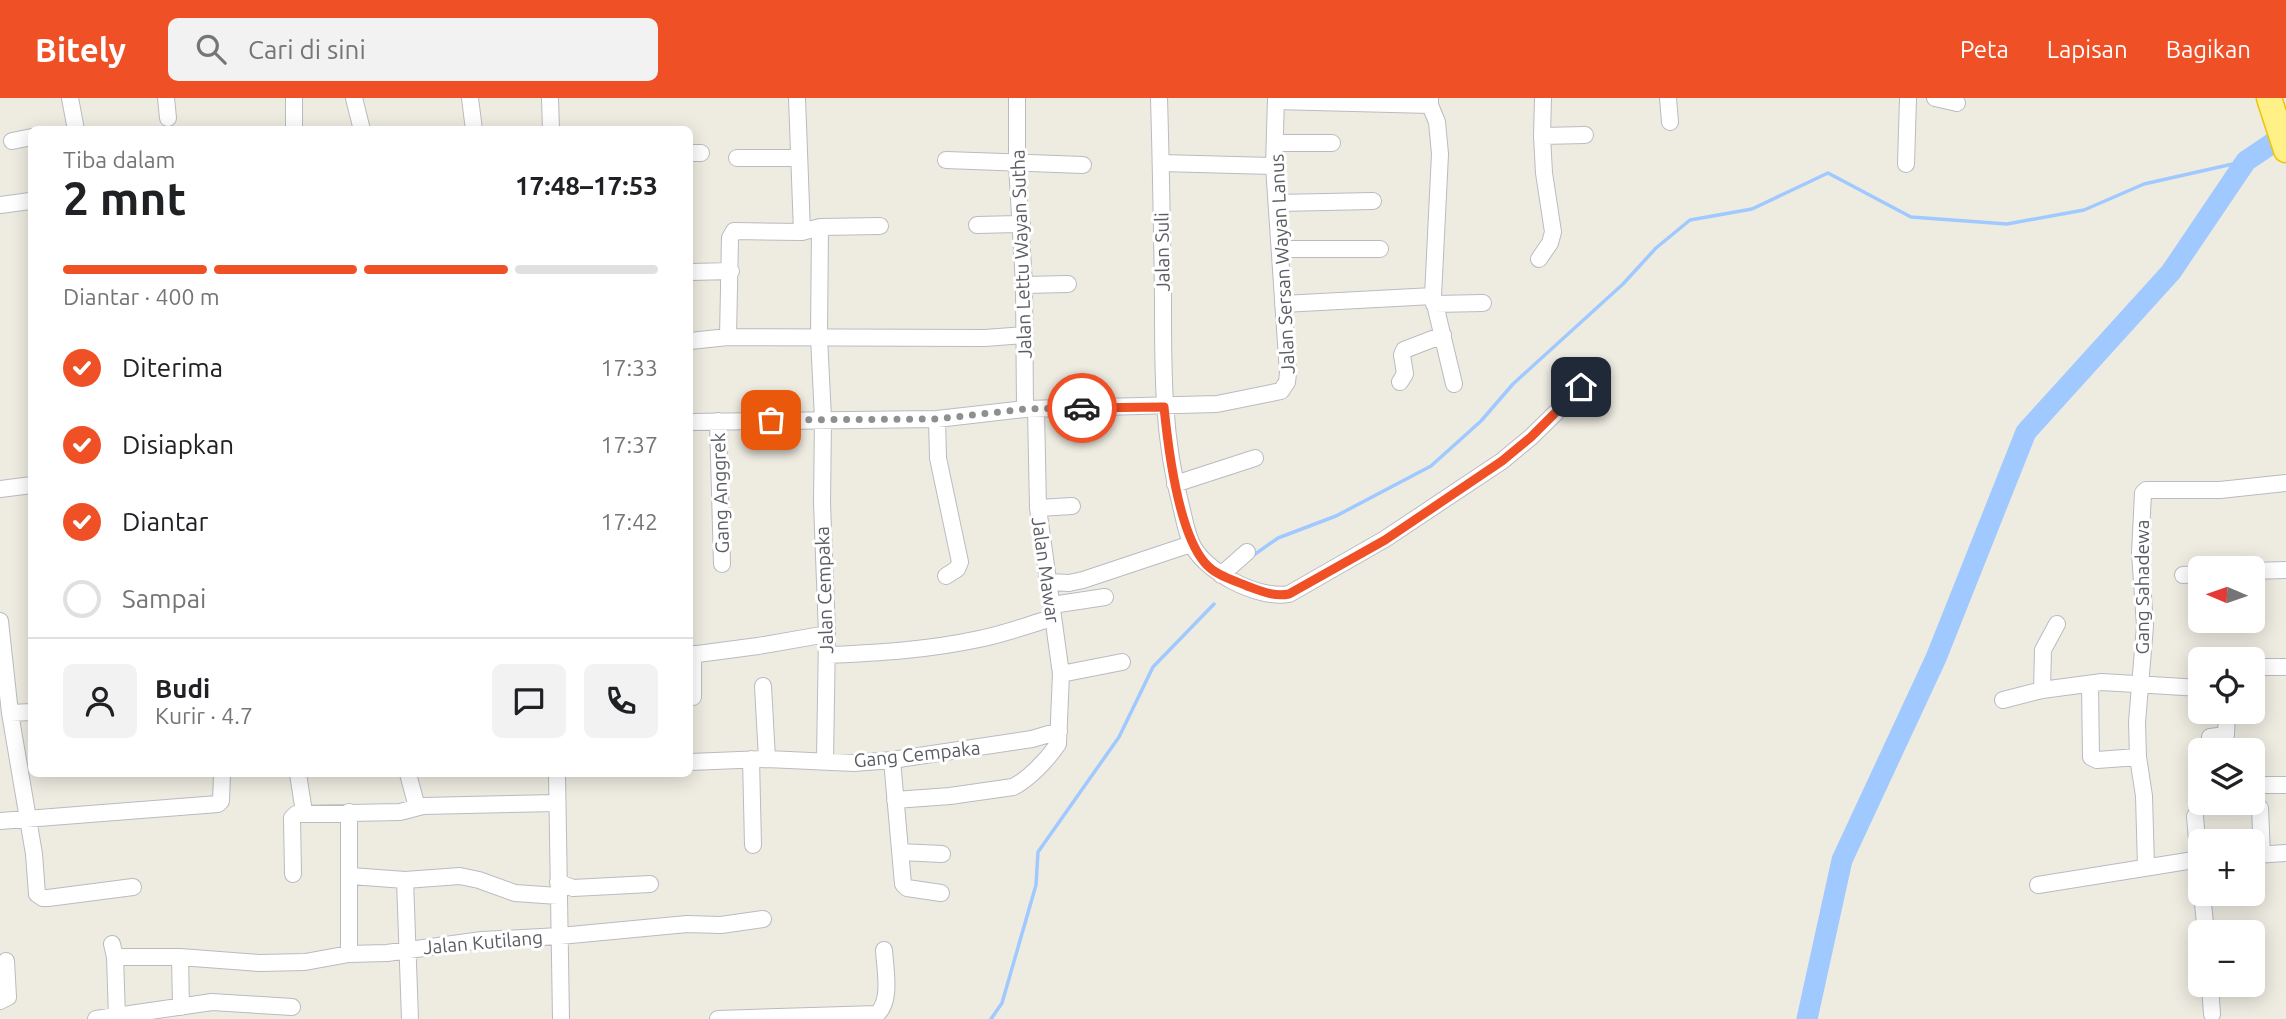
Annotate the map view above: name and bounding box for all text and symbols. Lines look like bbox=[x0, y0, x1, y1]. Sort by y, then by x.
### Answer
search box bbox=[168, 18, 658, 81]
icon: search bbox=[192, 30, 230, 68]
text: Bitely bbox=[35, 31, 126, 68]
text: Cari di sini bbox=[248, 35, 366, 64]
text: Peta bbox=[1960, 36, 2009, 63]
text: Lapisan bbox=[2047, 36, 2128, 63]
text: Bagikan bbox=[2166, 36, 2251, 63]
text: Tiba dalam bbox=[63, 147, 175, 172]
street label: Jalan Lettu Wayan Sutha bbox=[1006, 149, 1036, 359]
street label: Jalan Sersan Wayan Lanus bbox=[1265, 153, 1299, 375]
text: 17:48–17:53 bbox=[515, 171, 658, 200]
text: 2 mnt bbox=[63, 172, 186, 224]
street label: Jalan Suli bbox=[1150, 212, 1174, 292]
text: Diantar · 400 m bbox=[63, 284, 220, 309]
icon: check bbox=[63, 349, 101, 387]
text: Diterima bbox=[122, 353, 223, 382]
text: 17:33 bbox=[600, 355, 658, 380]
pin bbox=[1551, 357, 1611, 417]
icon: home bbox=[1562, 368, 1600, 406]
courier bbox=[1047, 373, 1117, 443]
icon: car bbox=[1063, 389, 1101, 427]
pin bbox=[741, 390, 801, 450]
icon: bag bbox=[752, 401, 790, 439]
icon: check bbox=[63, 426, 101, 464]
text: Disiapkan bbox=[122, 430, 234, 459]
text: 17:37 bbox=[600, 432, 658, 457]
street label: Gang Anggrek bbox=[707, 432, 733, 554]
icon: check bbox=[63, 503, 101, 541]
text: Diantar bbox=[122, 507, 208, 536]
text: 17:42 bbox=[600, 509, 658, 534]
street label: Jalan Mawar bbox=[1028, 515, 1064, 625]
street label: Gang Sahadewa bbox=[2131, 520, 2153, 654]
street label: Jalan Cempaka bbox=[811, 526, 837, 654]
north arrow bbox=[2188, 556, 2264, 634]
map controls bbox=[2188, 556, 2265, 997]
text: Sampai bbox=[122, 584, 206, 613]
button: locate bbox=[2188, 647, 2265, 724]
button: person bbox=[63, 664, 137, 738]
button: chat bbox=[492, 664, 566, 738]
button: phone bbox=[584, 664, 658, 738]
text: Budi bbox=[155, 674, 210, 703]
text: Kurir · 4.7 bbox=[155, 703, 253, 728]
street label: Gang Cempaka bbox=[853, 736, 981, 772]
button: layers bbox=[2188, 738, 2265, 815]
button: + bbox=[2188, 829, 2265, 906]
button: − bbox=[2188, 920, 2265, 997]
street label: Jalan Kutilang bbox=[422, 926, 544, 958]

